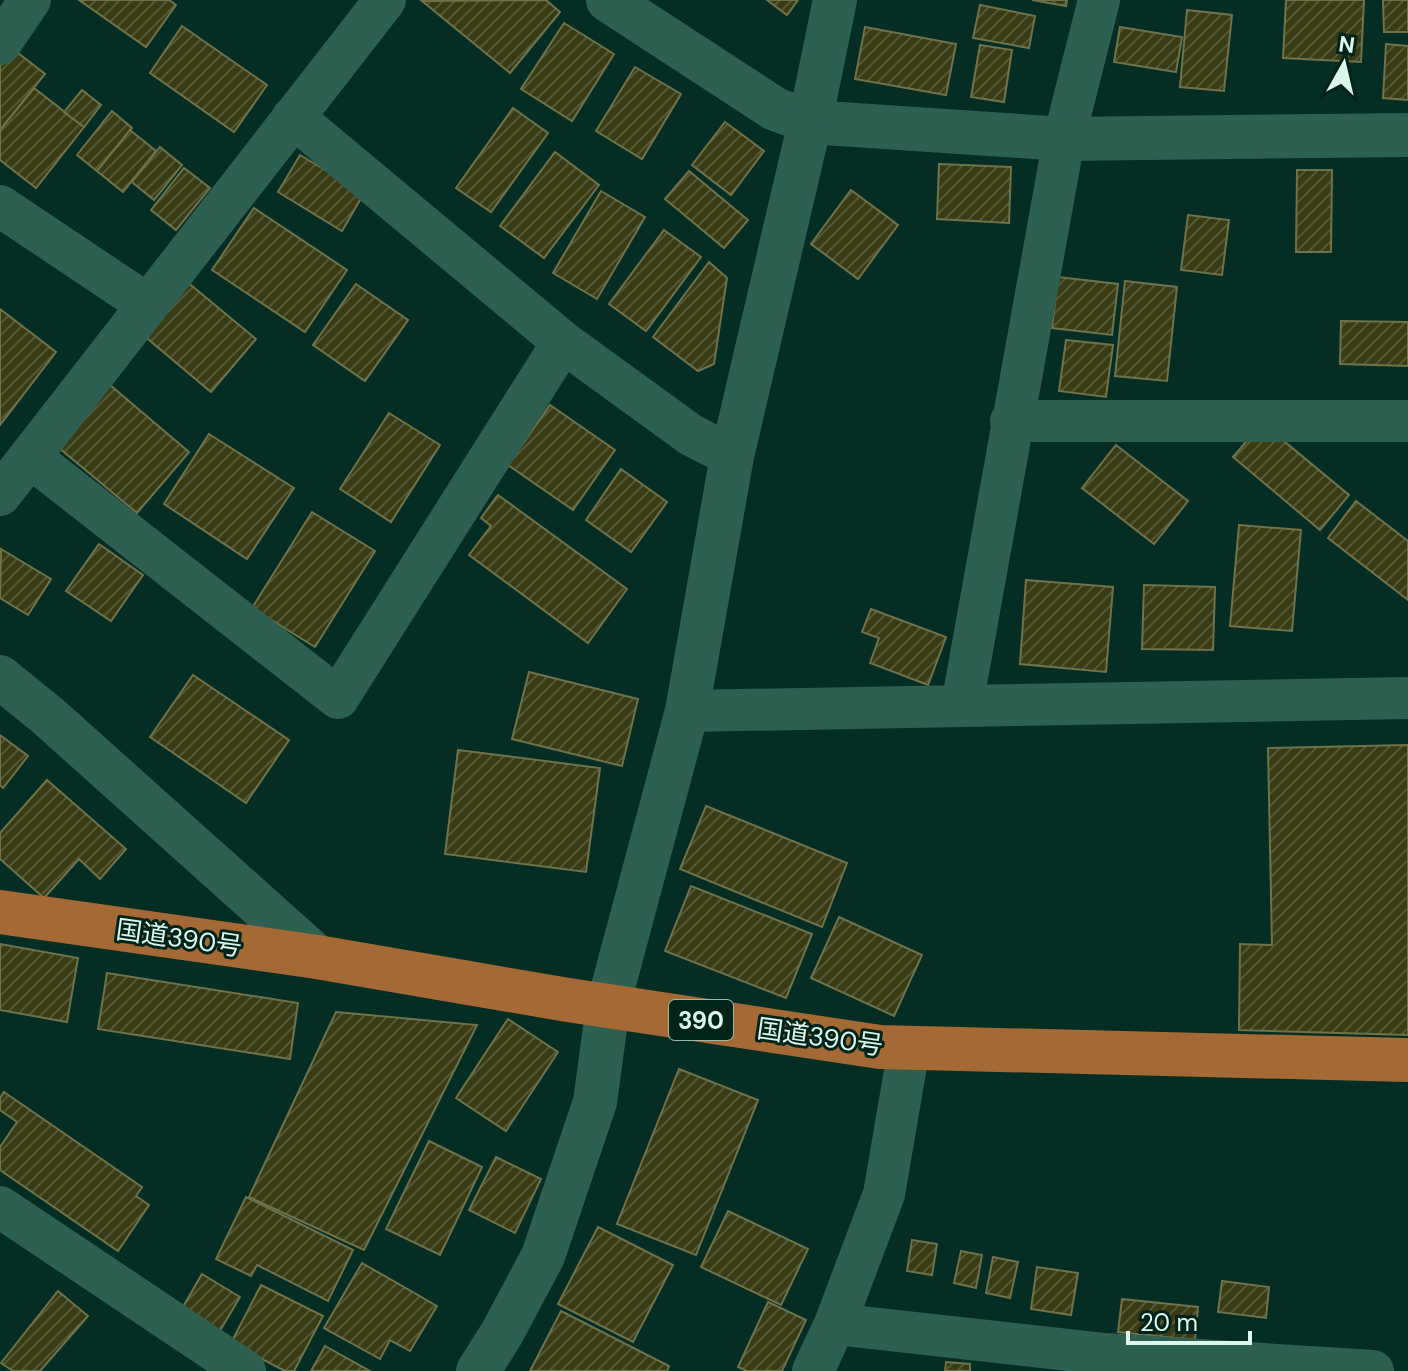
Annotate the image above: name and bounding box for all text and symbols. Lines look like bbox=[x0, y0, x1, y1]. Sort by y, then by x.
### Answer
north arrow bbox=[1304, 24, 1384, 104]
text: N bbox=[1337, 29, 1357, 60]
street label: 国道390号 bbox=[114, 912, 244, 964]
road number: 390 bbox=[669, 1000, 733, 1040]
street label: 国道390号 bbox=[755, 1011, 885, 1063]
scale bar bbox=[1128, 1295, 1250, 1345]
text: 20 m bbox=[1140, 1307, 1198, 1338]

